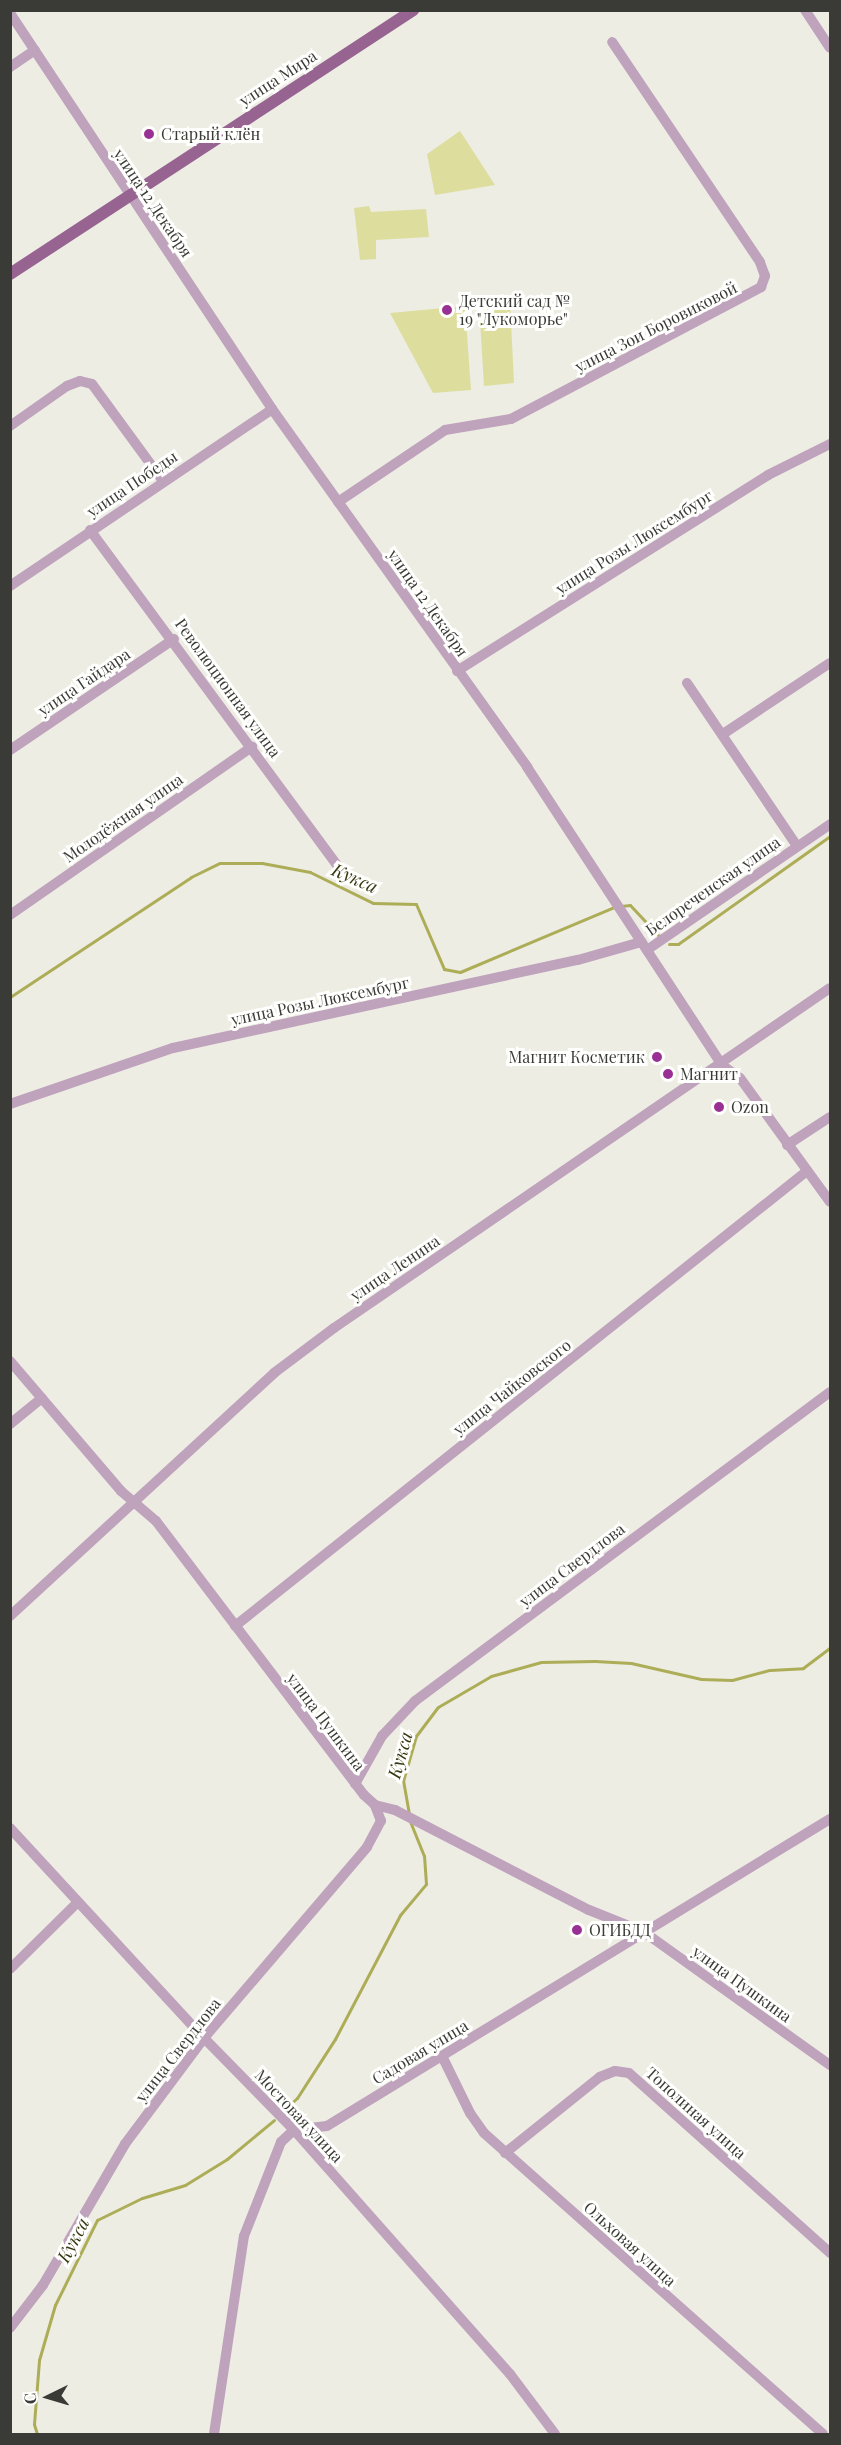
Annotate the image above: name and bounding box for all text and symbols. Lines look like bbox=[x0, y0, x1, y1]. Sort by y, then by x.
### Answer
street label: улица Мира bbox=[236, 46, 320, 110]
place label: Старый клён bbox=[161, 124, 260, 144]
marker: Старый клён bbox=[142, 127, 156, 141]
street label: улица 12 Декабря bbox=[110, 145, 196, 261]
street label: улица Зои Боровиковой bbox=[572, 278, 740, 376]
place label: Детский сад № 19 "Лукоморье" bbox=[459, 291, 570, 329]
marker: Детский сад № 19 "Лукоморье" bbox=[440, 303, 454, 317]
street label: улица Победы bbox=[83, 447, 181, 521]
street label: улица Розы Люксембург bbox=[552, 486, 716, 598]
street label: улица 12 Декабря bbox=[384, 546, 472, 660]
street label: Революционная улица bbox=[171, 615, 285, 761]
street label: улица Гайдара bbox=[34, 644, 134, 720]
street label: Молодёжная улица bbox=[60, 770, 186, 866]
street label: Белореченская улица bbox=[642, 832, 784, 940]
water label: Кукса bbox=[329, 858, 381, 898]
street label: улица Розы Люксембург bbox=[229, 973, 411, 1029]
place label: Магнит Косметик bbox=[508, 1047, 645, 1067]
marker: Магнит Косметик bbox=[650, 1050, 664, 1064]
place label: Магнит bbox=[680, 1064, 738, 1084]
marker: Магнит bbox=[661, 1067, 675, 1081]
place label: Ozon bbox=[731, 1097, 769, 1117]
marker: Ozon bbox=[712, 1100, 726, 1114]
street label: улица Ленина bbox=[347, 1231, 443, 1305]
street label: улица Чайковского bbox=[449, 1335, 575, 1439]
street label: улица Свердлова bbox=[516, 1519, 628, 1611]
street label: улица Пушкина bbox=[283, 1669, 369, 1775]
water label: Кукса bbox=[383, 1729, 417, 1781]
place label: ОГИБДД bbox=[589, 1920, 651, 1940]
marker: ОГИБДД bbox=[570, 1923, 584, 1937]
street label: улица Пушкина bbox=[689, 1942, 795, 2026]
street label: улица Свердлова bbox=[131, 1994, 225, 2106]
street label: Садовая улица bbox=[369, 2016, 471, 2088]
street label: Тополиная улица bbox=[642, 2063, 750, 2163]
street label: Мостовая улица bbox=[251, 2065, 347, 2167]
street label: Ольховая улица bbox=[580, 2198, 680, 2290]
water label: Кукса bbox=[52, 2214, 94, 2266]
north arrow bbox=[18, 2367, 78, 2427]
text: С bbox=[19, 2392, 41, 2405]

